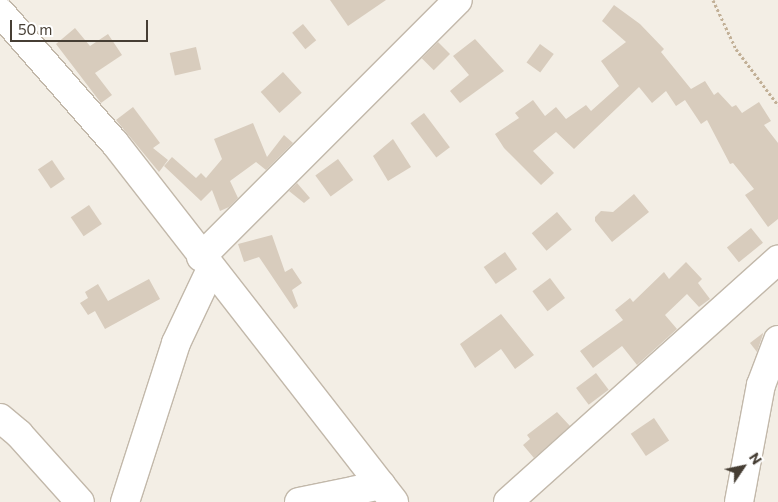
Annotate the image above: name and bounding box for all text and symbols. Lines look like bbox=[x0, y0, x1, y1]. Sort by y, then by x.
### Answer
scale bar bbox=[12, 10, 150, 42]
text: 50 m bbox=[18, 20, 52, 38]
north arrow bbox=[718, 442, 768, 492]
text: N bbox=[746, 449, 766, 467]

